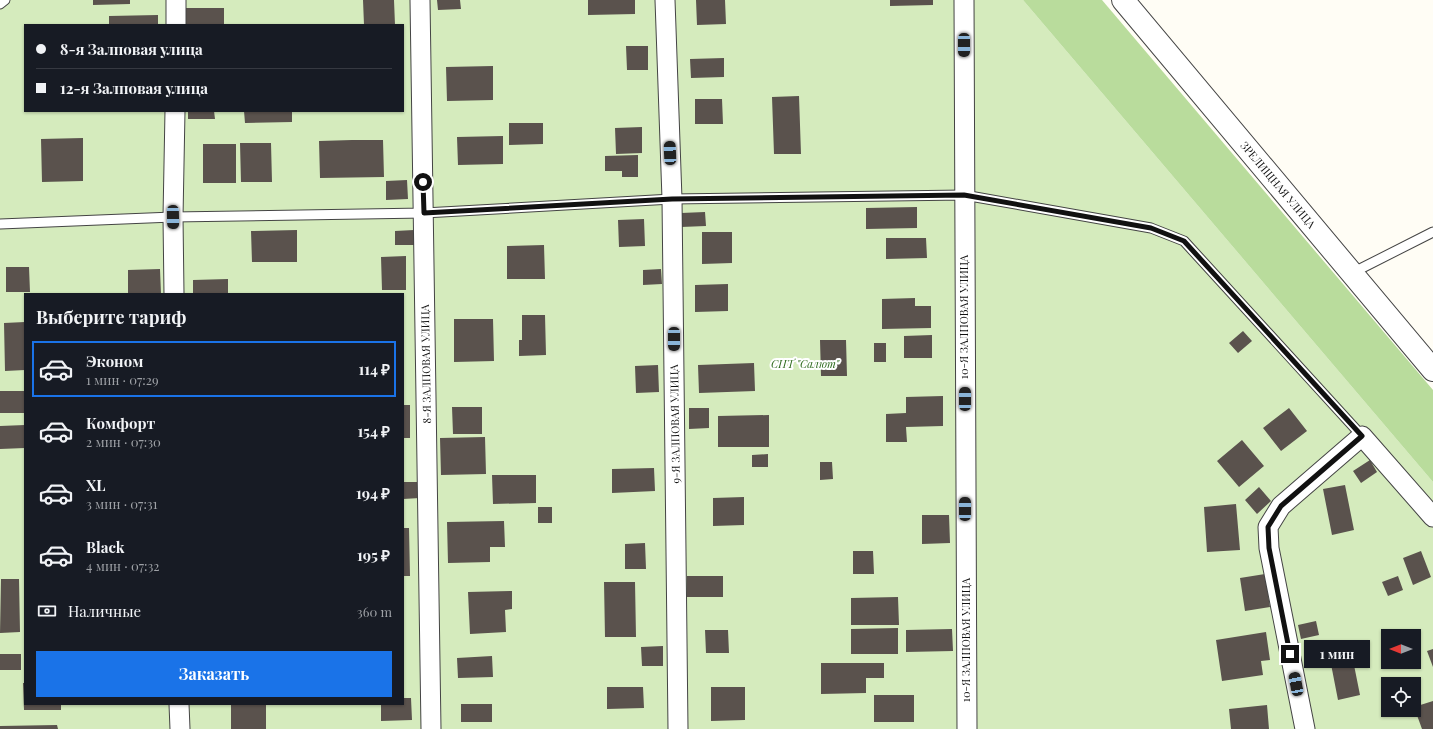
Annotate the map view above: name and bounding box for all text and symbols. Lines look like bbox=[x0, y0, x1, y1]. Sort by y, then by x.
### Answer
car bbox=[958, 33, 970, 57]
text: 8-я Залповая улица bbox=[60, 39, 203, 59]
text: 12-я Залповая улица bbox=[60, 78, 208, 98]
street label: ЗРЕЛИЩНАЯ УЛИЦА bbox=[1238, 138, 1319, 231]
car bbox=[664, 141, 676, 165]
route start bbox=[414, 173, 432, 191]
car bbox=[167, 205, 179, 229]
street label: 10-Я ЗАЛПОВАЯ УЛИЦА bbox=[956, 255, 971, 379]
street label: 8-Я ЗАЛПОВАЯ УЛИЦА bbox=[417, 304, 434, 424]
text: Выберите тариф bbox=[36, 305, 186, 329]
car bbox=[668, 327, 680, 351]
icon: car bbox=[38, 351, 74, 387]
text: Эконом bbox=[86, 351, 143, 371]
park label: СНТ "Салют" bbox=[771, 356, 840, 371]
text: 114 ₽ bbox=[359, 359, 390, 379]
street label: 9-Я ЗАЛПОВАЯ УЛИЦА bbox=[666, 364, 683, 484]
text: 1 мин · 07:29 bbox=[86, 371, 159, 388]
car bbox=[959, 387, 971, 411]
icon: car bbox=[38, 413, 74, 449]
text: Комфорт bbox=[86, 413, 155, 433]
text: 154 ₽ bbox=[358, 421, 390, 441]
text: 2 мин · 07:30 bbox=[86, 433, 161, 450]
icon: car bbox=[38, 475, 74, 511]
text: XL bbox=[86, 475, 106, 495]
text: 194 ₽ bbox=[356, 483, 390, 503]
text: 3 мин · 07:31 bbox=[86, 495, 158, 512]
car bbox=[959, 497, 971, 521]
icon: car bbox=[38, 537, 74, 573]
text: Black bbox=[86, 537, 125, 557]
text: 195 ₽ bbox=[357, 545, 390, 565]
text: 4 мин · 07:32 bbox=[86, 557, 160, 574]
street label: 10-Я ЗАЛПОВАЯ УЛИЦА bbox=[958, 578, 973, 702]
icon: cash bbox=[36, 600, 58, 622]
text: Наличные bbox=[68, 601, 141, 621]
text: 360 m bbox=[357, 603, 392, 620]
north arrow bbox=[1381, 629, 1421, 669]
map controls bbox=[1381, 629, 1421, 717]
callout: 1 мин bbox=[1304, 640, 1370, 668]
route end bbox=[1281, 645, 1299, 663]
text: 1 мин bbox=[1320, 645, 1354, 662]
button: Заказать bbox=[36, 651, 392, 697]
car bbox=[1288, 671, 1304, 697]
button: locate bbox=[1381, 677, 1421, 717]

